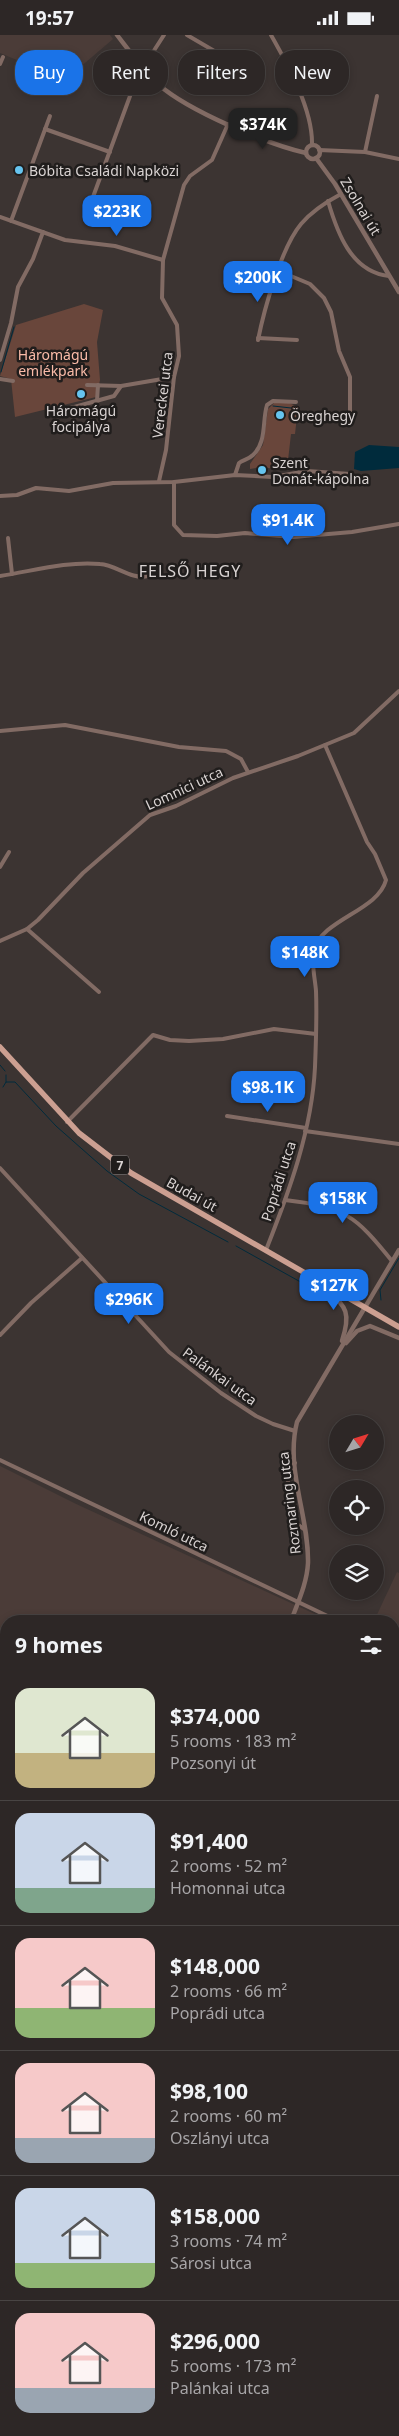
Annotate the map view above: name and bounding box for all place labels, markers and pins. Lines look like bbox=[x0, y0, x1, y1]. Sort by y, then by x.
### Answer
pin: $374K bbox=[228, 107, 298, 150]
place label: Bóbita Családi Napközi bbox=[29, 161, 179, 180]
marker: Bóbita Családi Napközi bbox=[13, 164, 25, 176]
pin: $223K bbox=[82, 195, 152, 237]
pin: $200K bbox=[223, 261, 293, 303]
marker: Háromágú focipálya bbox=[75, 388, 87, 400]
place label: Háromágú focipálya bbox=[46, 401, 116, 436]
place label: Öreghegy bbox=[290, 406, 356, 425]
marker: Öreghegy bbox=[274, 409, 286, 421]
place label: Szent Donát-kápolna bbox=[272, 453, 369, 488]
marker: Szent Donát-kápolna bbox=[256, 464, 268, 476]
pin: $91.4K bbox=[247, 503, 329, 546]
pin: $148K bbox=[270, 935, 340, 978]
pin: $98.1K bbox=[227, 1071, 309, 1113]
pin: $158K bbox=[308, 1181, 378, 1224]
pin: $127K bbox=[299, 1269, 369, 1311]
pin: $296K bbox=[94, 1283, 164, 1325]

